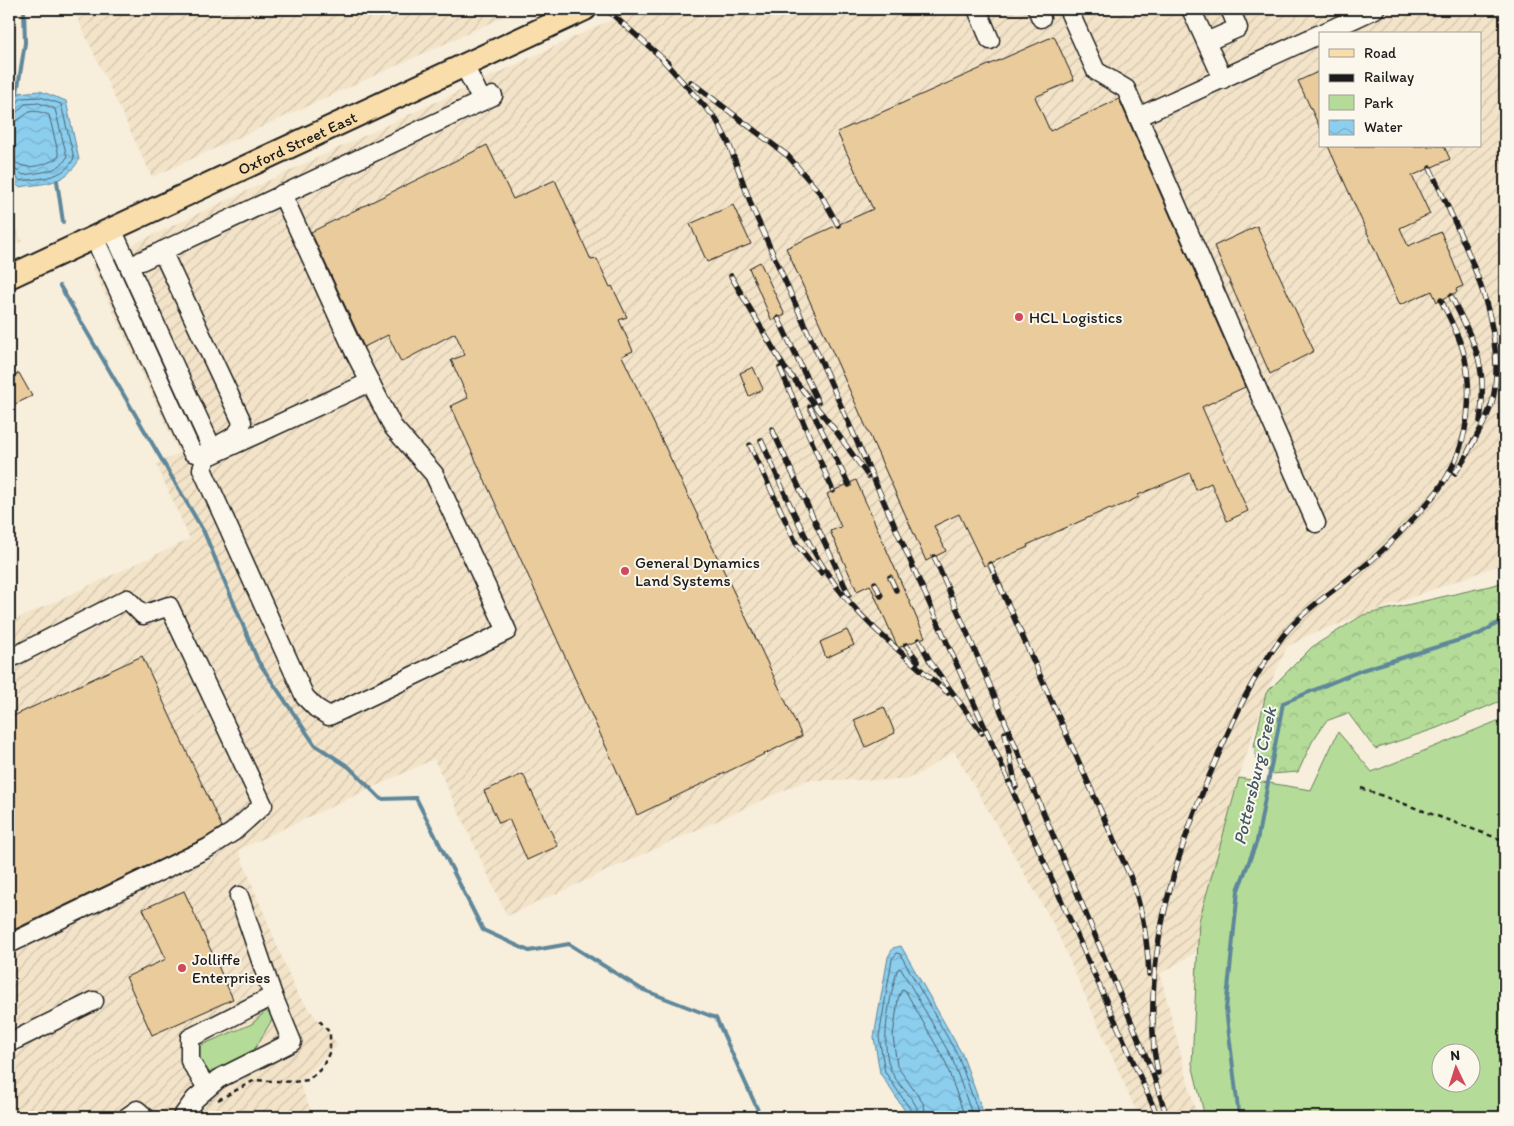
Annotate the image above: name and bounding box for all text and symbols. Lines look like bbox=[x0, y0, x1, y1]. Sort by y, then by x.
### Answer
legend bbox=[1319, 32, 1482, 148]
text: Road bbox=[1364, 44, 1397, 62]
text: Railway bbox=[1364, 68, 1414, 86]
text: Park bbox=[1364, 94, 1394, 112]
street label: Oxford Street East bbox=[235, 107, 360, 179]
text: Water bbox=[1364, 118, 1403, 136]
place label: HCL Logistics bbox=[1029, 308, 1122, 327]
marker: HCL Logistics bbox=[1013, 311, 1025, 323]
place label: General Dynamics Land Systems bbox=[635, 553, 760, 590]
marker: General Dynamics Land Systems bbox=[619, 565, 631, 577]
water label: Pottersburg Creek bbox=[1228, 703, 1282, 847]
place label: Jolliffe Enterprises bbox=[192, 950, 270, 987]
marker: Jolliffe Enterprises bbox=[176, 962, 188, 974]
north arrow bbox=[1432, 1044, 1482, 1094]
text: N bbox=[1450, 1047, 1460, 1064]

